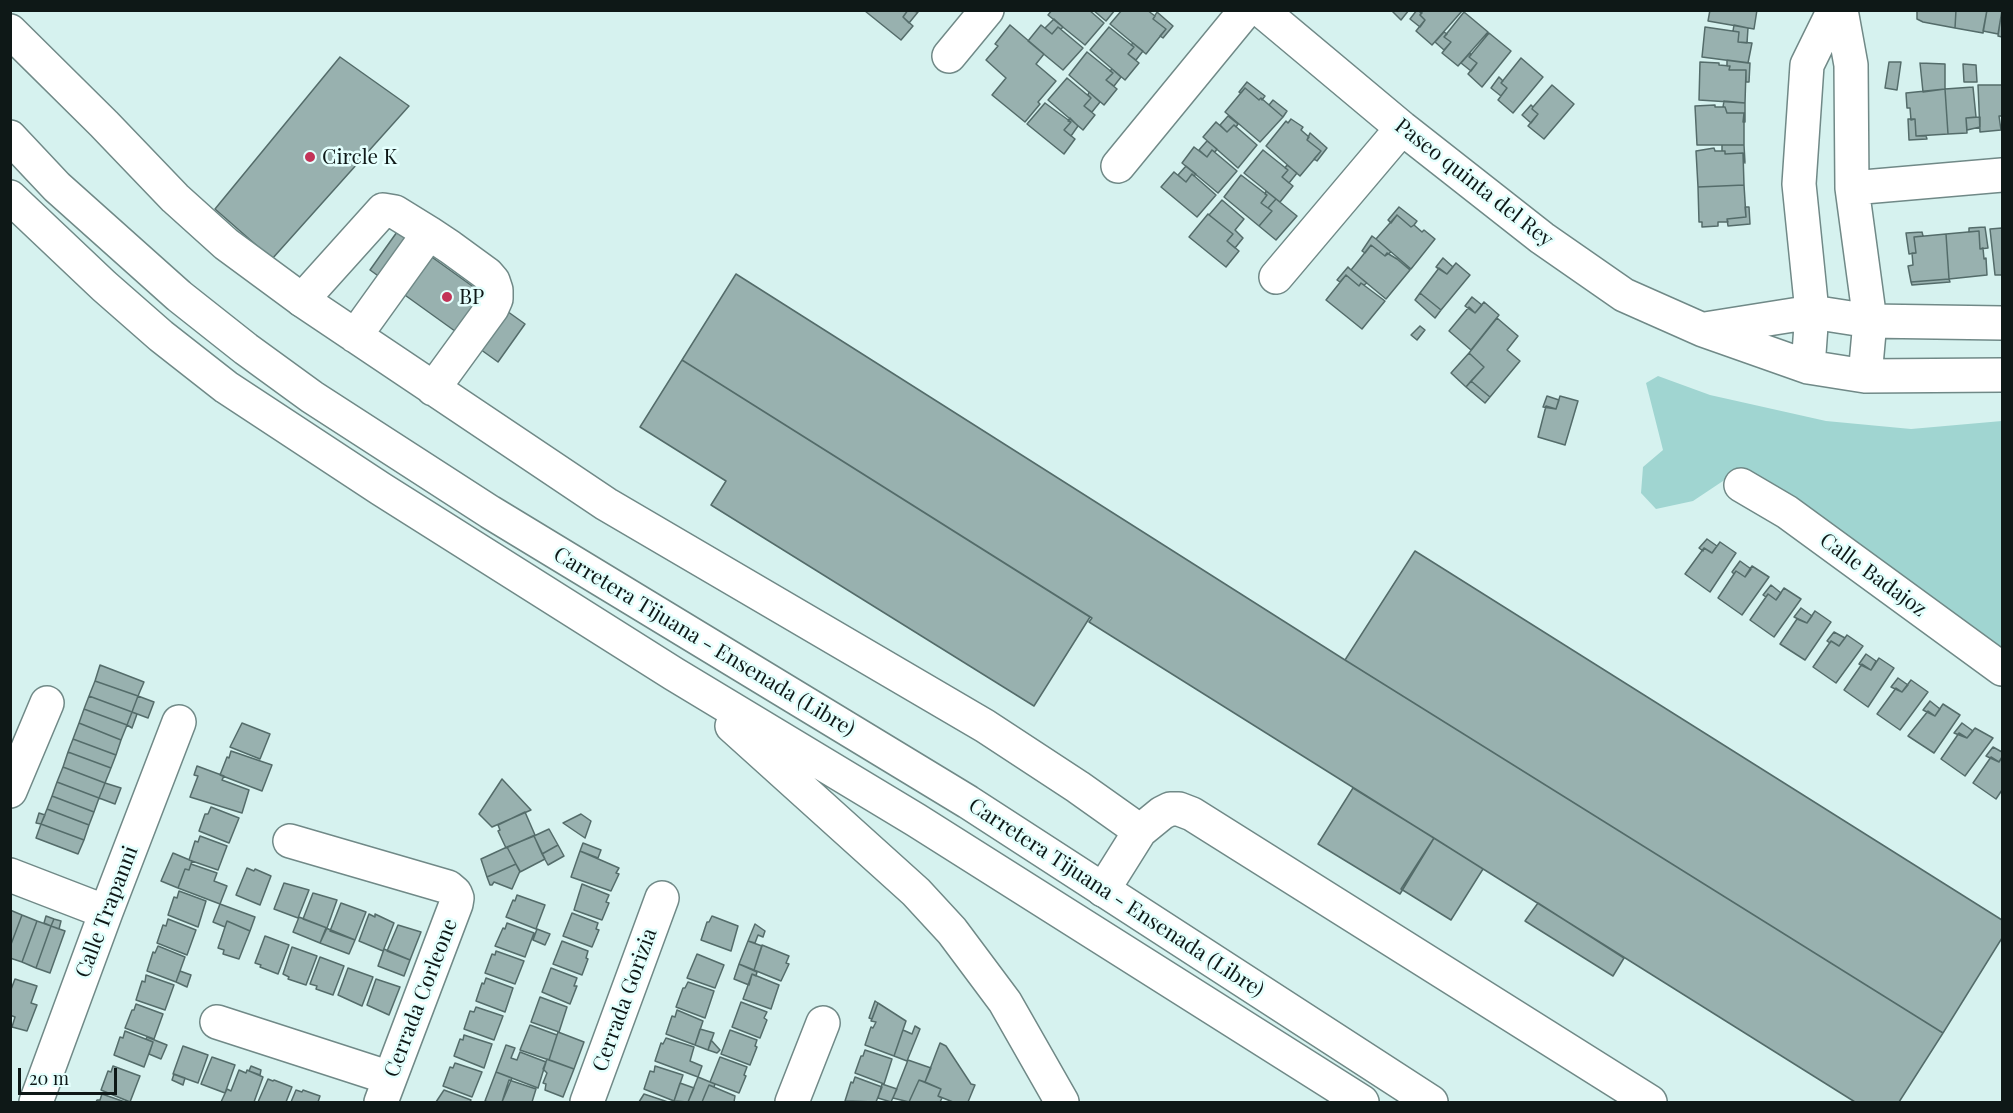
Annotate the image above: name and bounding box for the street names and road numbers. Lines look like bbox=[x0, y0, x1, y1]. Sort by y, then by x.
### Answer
street label: Paseo quinta del Rey bbox=[1390, 113, 1558, 253]
street label: Calle Badajoz bbox=[1815, 528, 1931, 622]
street label: Carretera Tijuana - Ensenada (Libre) bbox=[549, 542, 859, 742]
street label: Carretera Tijuana - Ensenada (Libre) bbox=[964, 793, 1268, 1003]
street label: Calle Trapanni bbox=[70, 842, 144, 982]
street label: Cerrada Corleone bbox=[379, 915, 463, 1081]
street label: Cerrada Gorizia bbox=[587, 925, 663, 1075]

